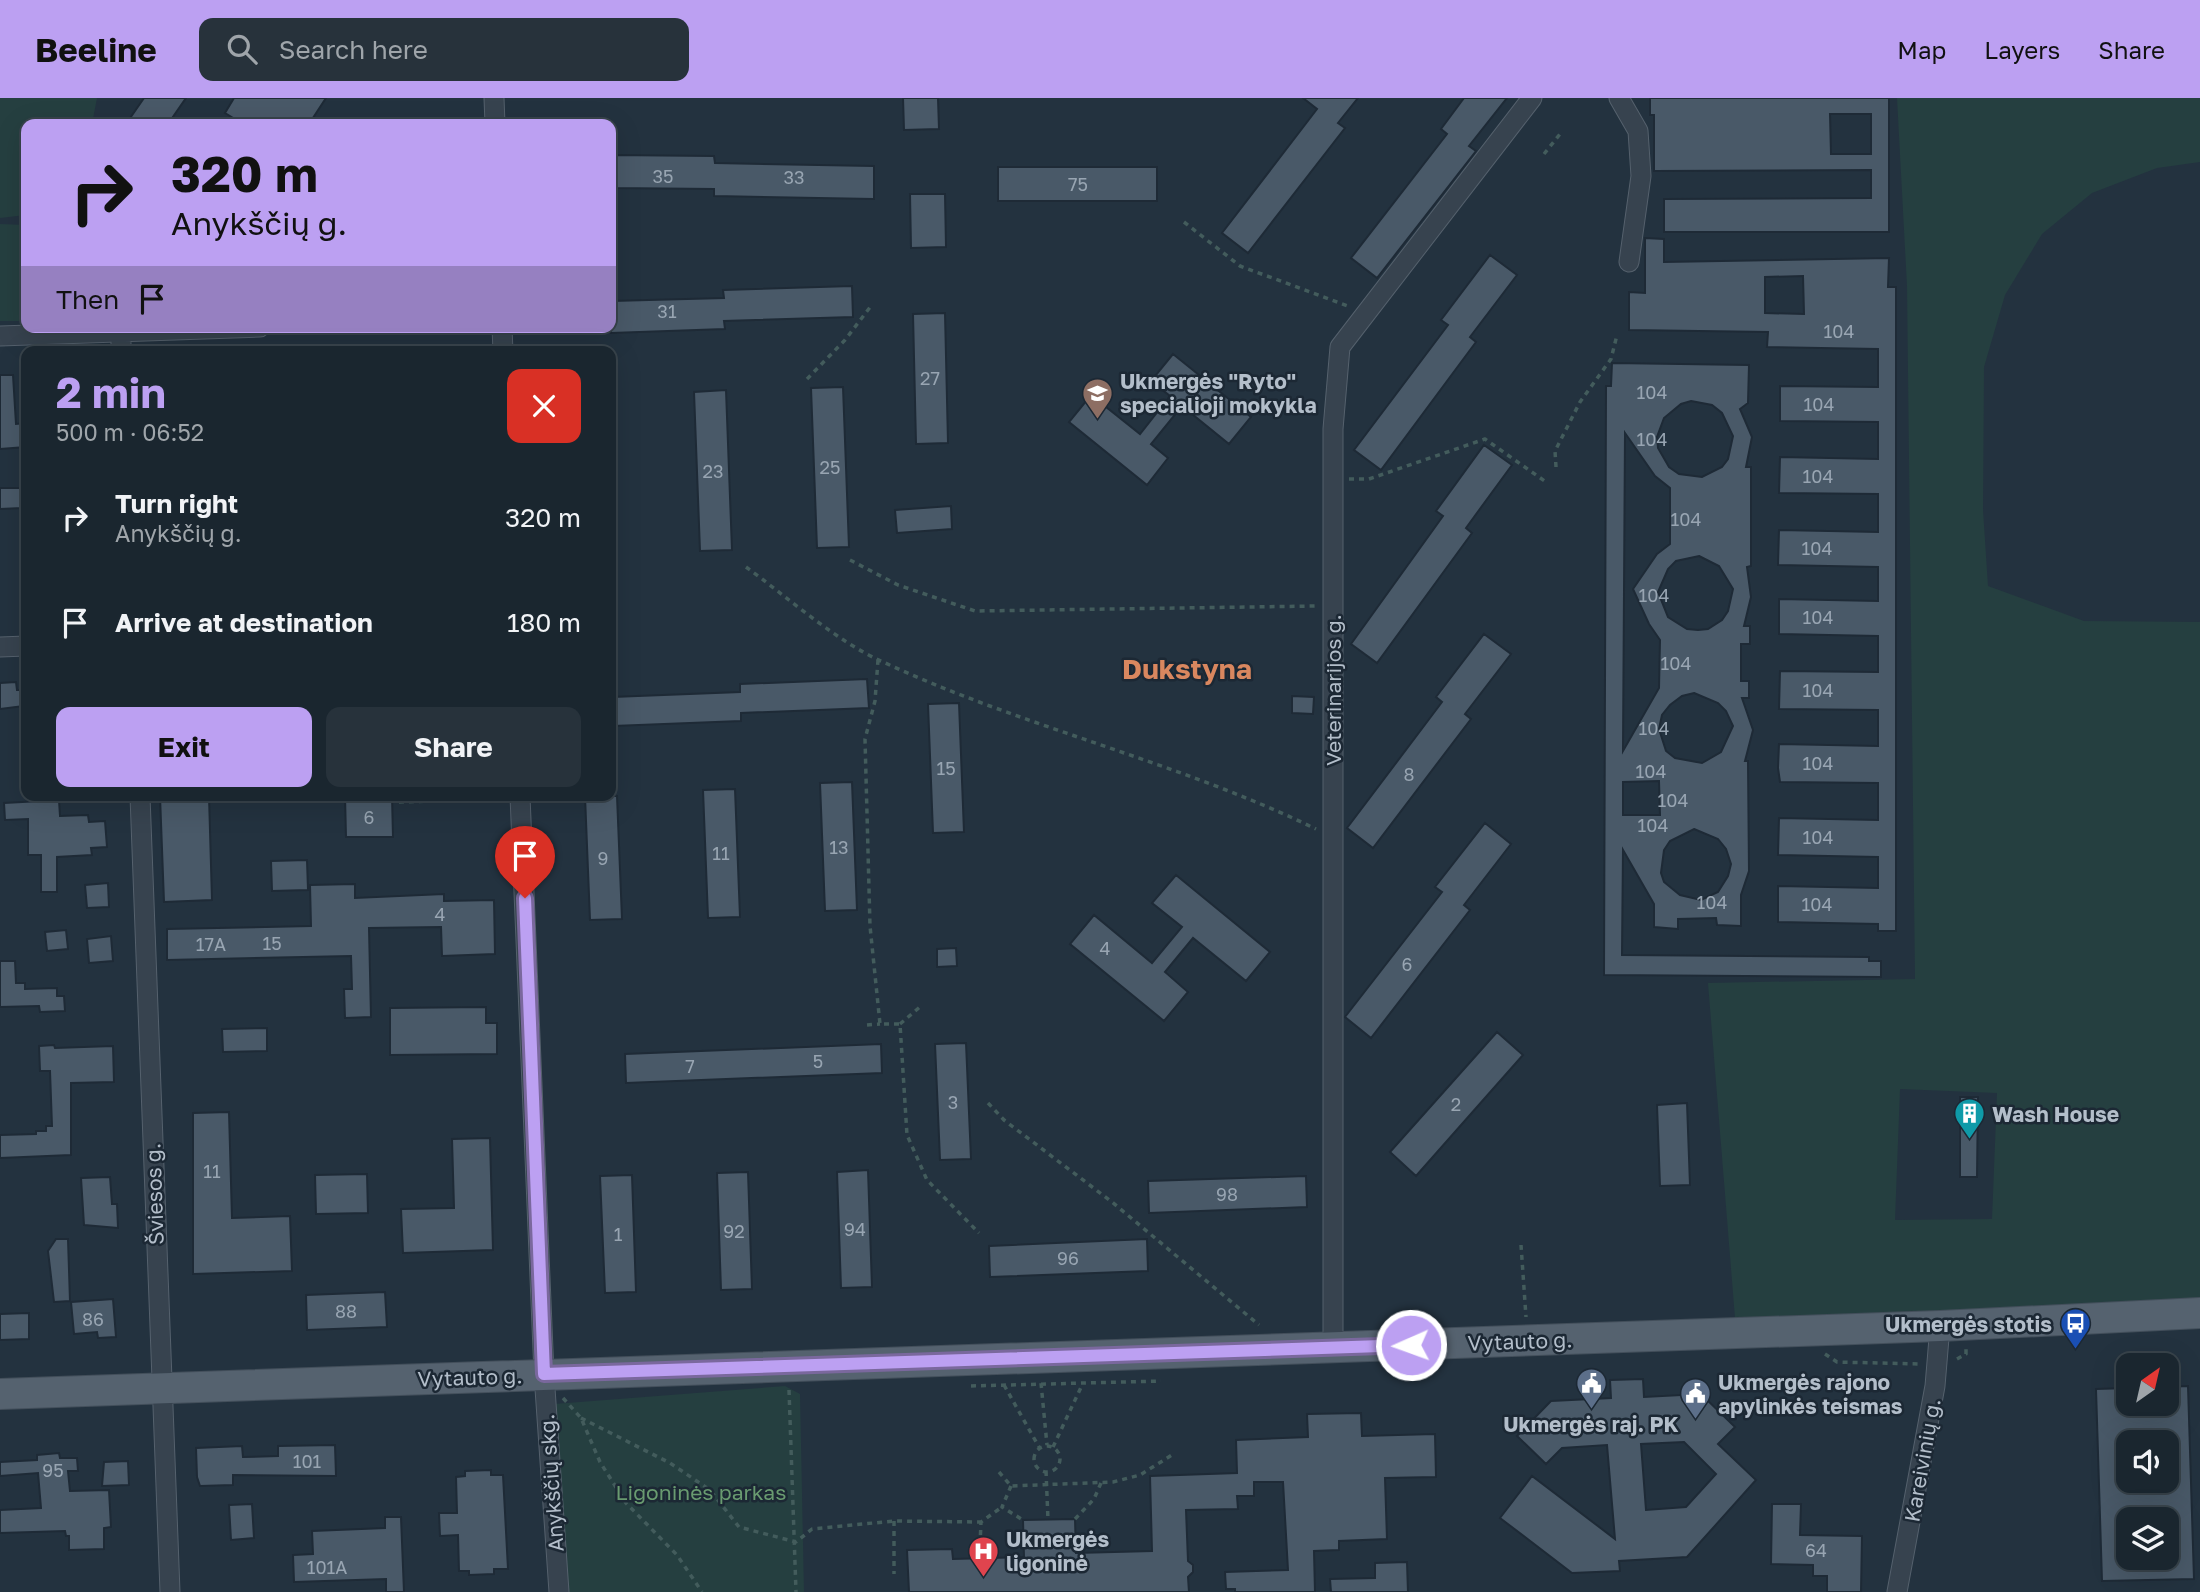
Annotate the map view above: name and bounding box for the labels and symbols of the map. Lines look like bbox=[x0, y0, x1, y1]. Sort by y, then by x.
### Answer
house number: 35 bbox=[653, 165, 673, 187]
house number: 33 bbox=[783, 166, 805, 188]
house number: 75 bbox=[1068, 173, 1088, 195]
house number: 31 bbox=[657, 300, 677, 322]
house number: 104 bbox=[1824, 320, 1854, 342]
house number: 27 bbox=[920, 367, 940, 389]
place label: Ukmergės "Ryto" specialioji mokykla bbox=[1120, 368, 1317, 418]
school or university icon: Ukmergės "Ryto" specialioji mokykla bbox=[1080, 376, 1114, 420]
house number: 104 bbox=[1637, 381, 1667, 403]
house number: 104 bbox=[1804, 393, 1834, 415]
house number: 104 bbox=[1637, 428, 1667, 450]
house number: 25 bbox=[820, 456, 840, 478]
house number: 23 bbox=[703, 460, 723, 482]
house number: 104 bbox=[1803, 465, 1833, 487]
house number: 104 bbox=[1671, 508, 1701, 530]
house number: 104 bbox=[1802, 537, 1832, 559]
house number: 104 bbox=[1639, 584, 1669, 606]
house number: 104 bbox=[1803, 606, 1833, 628]
street label: Veterinarijos g. bbox=[1320, 614, 1346, 766]
district label: Dukstyna bbox=[1122, 652, 1252, 685]
house number: 104 bbox=[1661, 652, 1691, 674]
house number: 104 bbox=[1803, 679, 1833, 701]
house number: 104 bbox=[1639, 717, 1669, 739]
house number: 104 bbox=[1803, 752, 1833, 774]
house number: 15 bbox=[936, 757, 956, 779]
house number: 104 bbox=[1636, 760, 1666, 782]
house number: 8 bbox=[1404, 763, 1414, 785]
house number: 104 bbox=[1658, 789, 1688, 811]
house number: 6 bbox=[364, 806, 374, 828]
house number: 104 bbox=[1638, 814, 1668, 836]
pin bbox=[495, 826, 555, 898]
house number: 104 bbox=[1803, 826, 1833, 848]
house number: 13 bbox=[829, 836, 849, 858]
house number: 11 bbox=[712, 842, 730, 864]
house number: 9 bbox=[598, 847, 608, 869]
house number: 104 bbox=[1697, 891, 1727, 913]
house number: 104 bbox=[1802, 893, 1832, 915]
house number: 4 bbox=[435, 903, 446, 925]
house number: 15 bbox=[262, 932, 282, 954]
house number: 17A bbox=[196, 933, 226, 955]
house number: 4 bbox=[1100, 937, 1111, 959]
house number: 6 bbox=[1402, 953, 1412, 975]
house number: 5 bbox=[813, 1050, 823, 1072]
house number: 7 bbox=[685, 1055, 695, 1077]
house number: 3 bbox=[948, 1091, 958, 1113]
house number: 2 bbox=[1451, 1093, 1461, 1115]
building icon: Wash House bbox=[1952, 1097, 1986, 1141]
place label: Wash House bbox=[1992, 1101, 2119, 1127]
street label: Šviesos g. bbox=[139, 1143, 169, 1245]
house number: 11 bbox=[203, 1160, 221, 1182]
house number: 98 bbox=[1216, 1183, 1238, 1205]
house number: 94 bbox=[844, 1218, 866, 1240]
house number: 92 bbox=[723, 1220, 745, 1242]
house number: 1 bbox=[614, 1223, 623, 1245]
house number: 96 bbox=[1057, 1247, 1079, 1269]
house number: 88 bbox=[335, 1300, 357, 1322]
bus stop icon: Ukmergės stotis bbox=[2058, 1307, 2092, 1351]
house number: 86 bbox=[82, 1308, 104, 1330]
position arrow bbox=[1374, 1308, 1448, 1382]
place label: Ukmergės stotis bbox=[1885, 1311, 2052, 1337]
street label: Vytauto g. bbox=[1467, 1326, 1573, 1356]
north arrow bbox=[2116, 1353, 2179, 1416]
street label: Vytauto g. bbox=[417, 1362, 523, 1392]
public building icon: Ukmergės raj. PK bbox=[1574, 1367, 1608, 1411]
place label: Ukmergės rajono apylinkės teismas bbox=[1718, 1369, 1903, 1419]
public building icon: Ukmergės rajono apylinkės teismas bbox=[1678, 1377, 1712, 1421]
street label: Kareivinių g. bbox=[1898, 1396, 1946, 1524]
place label: Ukmergės raj. PK bbox=[1503, 1411, 1679, 1437]
street label: Anykščių skg. bbox=[533, 1413, 569, 1553]
house number: 101 bbox=[293, 1450, 322, 1472]
house number: 95 bbox=[42, 1459, 64, 1481]
park label: Ligoninės parkas bbox=[616, 1479, 786, 1505]
place label: Ukmergės ligoninė bbox=[1006, 1526, 1109, 1576]
hospital icon: Ukmergės ligoninė bbox=[966, 1534, 1000, 1578]
house number: 64 bbox=[1805, 1539, 1827, 1561]
house number: 101A bbox=[307, 1556, 347, 1578]

